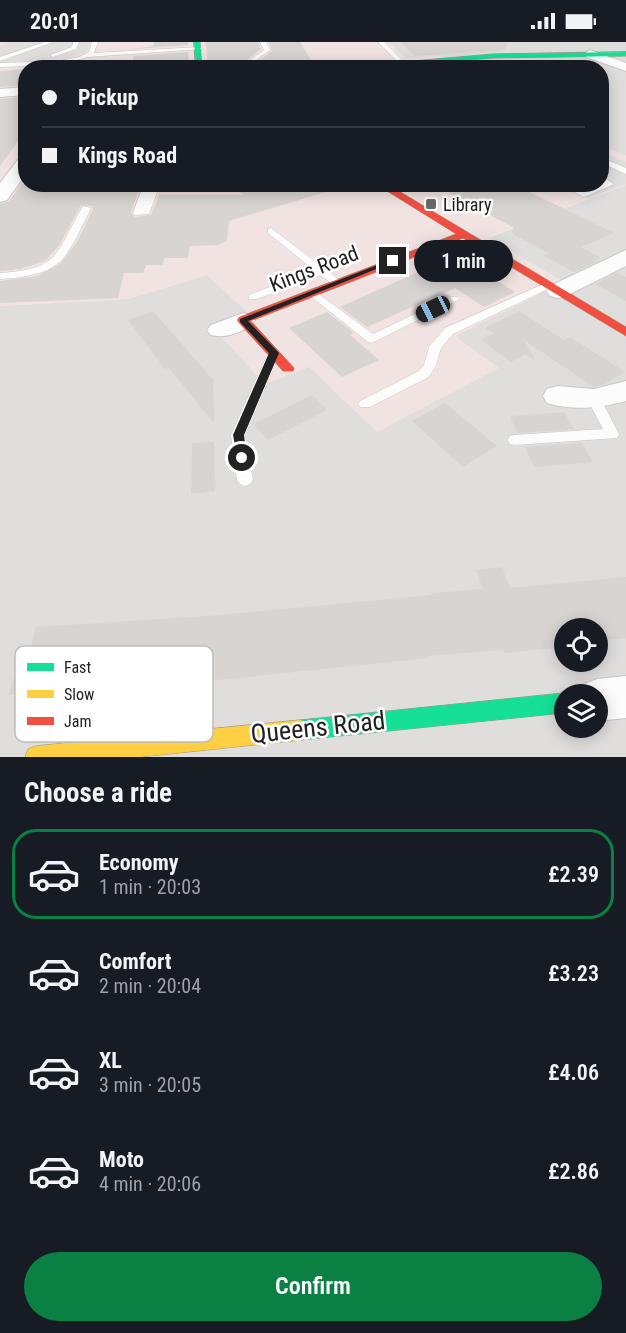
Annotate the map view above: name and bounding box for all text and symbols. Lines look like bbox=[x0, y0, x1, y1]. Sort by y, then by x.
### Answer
text: 20:01 bbox=[30, 9, 81, 34]
text: Pickup bbox=[78, 85, 138, 110]
text: Kings Road bbox=[78, 143, 177, 168]
place label: Library bbox=[443, 194, 492, 215]
marker: Library bbox=[424, 197, 438, 211]
callout: 1 min bbox=[414, 240, 513, 282]
street label: Kings Road bbox=[266, 241, 362, 297]
route end bbox=[379, 247, 406, 274]
text: 1 min bbox=[441, 249, 486, 273]
car bbox=[413, 293, 453, 325]
route start bbox=[228, 444, 255, 471]
map controls bbox=[554, 618, 608, 738]
button: locate bbox=[554, 618, 608, 672]
legend bbox=[15, 646, 213, 742]
text: Fast bbox=[64, 658, 91, 677]
button: layers bbox=[554, 684, 608, 738]
text: Slow bbox=[64, 685, 94, 704]
street label: Queens Road bbox=[249, 705, 387, 749]
text: Jam bbox=[64, 712, 91, 731]
text: Choose a ride bbox=[24, 777, 172, 809]
icon: car bbox=[27, 847, 81, 901]
text: Economy bbox=[99, 850, 179, 875]
text: £2.39 bbox=[548, 862, 599, 887]
text: 1 min · 20:03 bbox=[99, 875, 201, 899]
icon: car bbox=[27, 946, 81, 1000]
text: Comfort bbox=[99, 949, 172, 974]
text: £3.23 bbox=[548, 961, 599, 986]
text: 2 min · 20:04 bbox=[99, 974, 201, 998]
icon: car bbox=[27, 1045, 81, 1099]
text: XL bbox=[99, 1048, 122, 1073]
text: £4.06 bbox=[548, 1060, 599, 1085]
text: 3 min · 20:05 bbox=[99, 1073, 201, 1097]
icon: car bbox=[27, 1144, 81, 1198]
text: Moto bbox=[99, 1147, 144, 1172]
text: £2.86 bbox=[548, 1159, 599, 1184]
text: 4 min · 20:06 bbox=[99, 1172, 201, 1196]
button: Confirm bbox=[24, 1252, 602, 1321]

